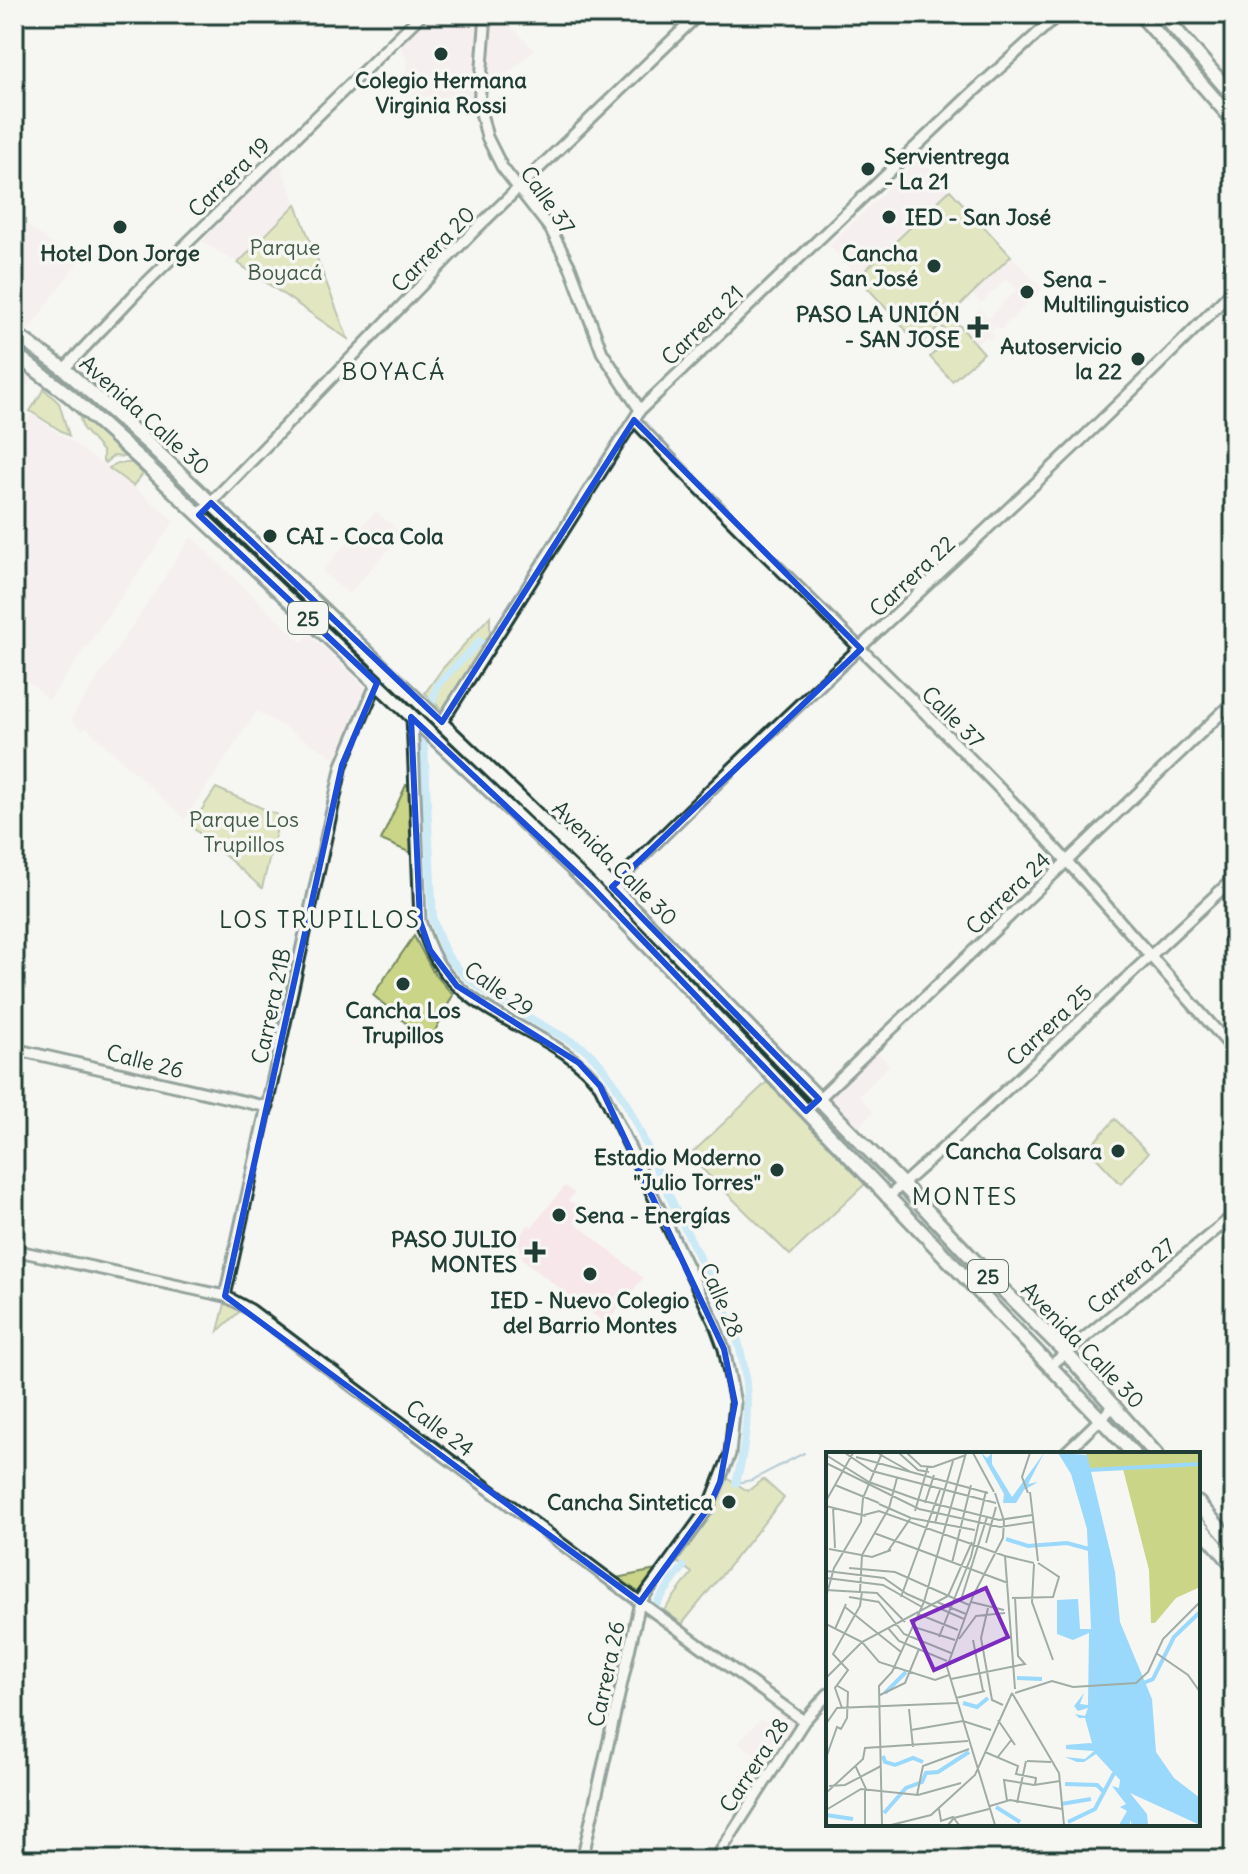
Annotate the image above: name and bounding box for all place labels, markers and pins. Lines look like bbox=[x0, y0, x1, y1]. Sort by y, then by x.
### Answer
marker: Colegio Hermana Virginia Rossi bbox=[432, 45, 450, 63]
place label: Colegio Hermana Virginia Rossi bbox=[355, 66, 527, 119]
place label: Servientrega - La 21 bbox=[884, 142, 1010, 195]
marker: Servientrega - La 21 bbox=[859, 160, 877, 178]
place label: IED - San José bbox=[905, 203, 1051, 231]
marker: IED - San José bbox=[880, 208, 898, 226]
marker: Hotel Don Jorge bbox=[111, 218, 129, 236]
place label: Hotel Don Jorge bbox=[40, 239, 200, 267]
place label: Cancha San José bbox=[830, 239, 918, 292]
marker: Cancha San José bbox=[925, 257, 943, 275]
place label: Sena - Multilinguistico bbox=[1043, 265, 1189, 318]
marker: Sena - Multilinguistico bbox=[1018, 283, 1036, 301]
place label: PASO LA UNIÓN - SAN JOSE bbox=[796, 300, 960, 353]
marker: PASO LA UNIÓN - SAN JOSE bbox=[967, 316, 989, 338]
place label: Autoservicio la 22 bbox=[1000, 332, 1122, 385]
marker: Autoservicio la 22 bbox=[1129, 350, 1147, 368]
place label: CAI - Coca Cola bbox=[286, 522, 444, 550]
marker: CAI - Coca Cola bbox=[261, 527, 279, 545]
marker: Cancha Los Trupillos bbox=[394, 975, 412, 993]
place label: Cancha Los Trupillos bbox=[345, 996, 461, 1049]
place label: Cancha Colsara bbox=[945, 1137, 1102, 1165]
marker: Cancha Colsara bbox=[1109, 1142, 1127, 1160]
place label: Estadio Moderno "Julio Torres" bbox=[594, 1143, 761, 1196]
marker: Estadio Moderno "Julio Torres" bbox=[768, 1161, 786, 1179]
place label: Sena - Energías bbox=[575, 1201, 730, 1229]
marker: Sena - Energías bbox=[550, 1206, 568, 1224]
place label: PASO JULIO MONTES bbox=[391, 1225, 517, 1278]
marker: PASO JULIO MONTES bbox=[524, 1241, 546, 1263]
marker: IED - Nuevo Colegio del Barrio Montes bbox=[581, 1265, 599, 1283]
place label: IED - Nuevo Colegio del Barrio Montes bbox=[491, 1286, 689, 1339]
place label: Cancha Sintetica bbox=[547, 1488, 713, 1516]
marker: Cancha Sintetica bbox=[720, 1493, 738, 1511]

